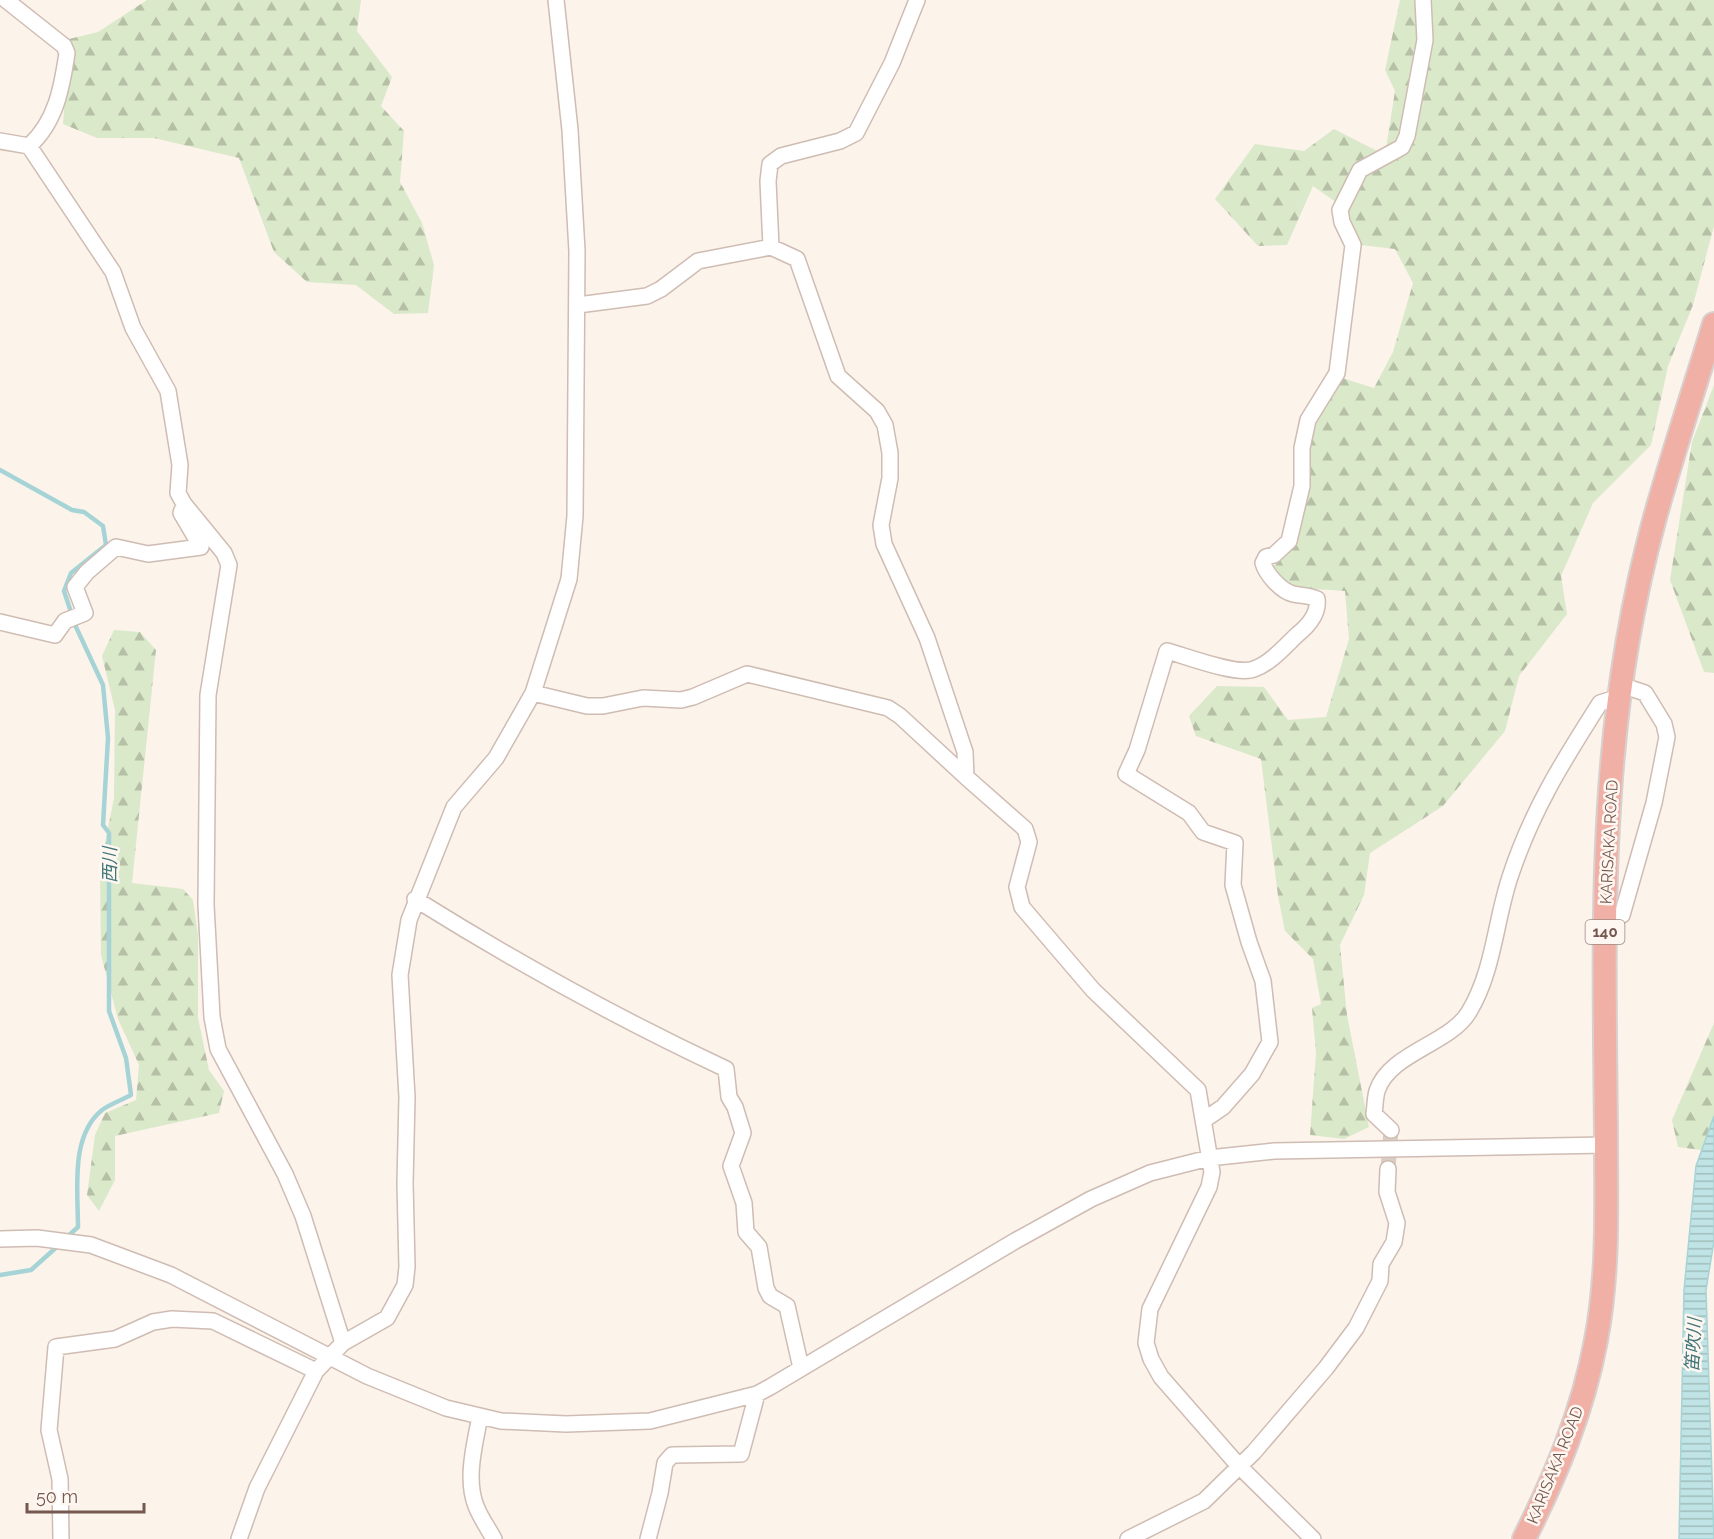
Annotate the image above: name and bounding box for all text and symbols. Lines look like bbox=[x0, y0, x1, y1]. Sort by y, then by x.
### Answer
street label: KARISAKA ROAD bbox=[1596, 779, 1622, 905]
water label: 西川 bbox=[99, 845, 120, 883]
road number: 140 bbox=[1586, 920, 1624, 944]
water label: 笛吹川 bbox=[1681, 1315, 1705, 1373]
street label: KARISAKA ROAD bbox=[1523, 1404, 1587, 1526]
scale bar bbox=[27, 1476, 144, 1514]
text: 50 m bbox=[36, 1486, 78, 1507]

